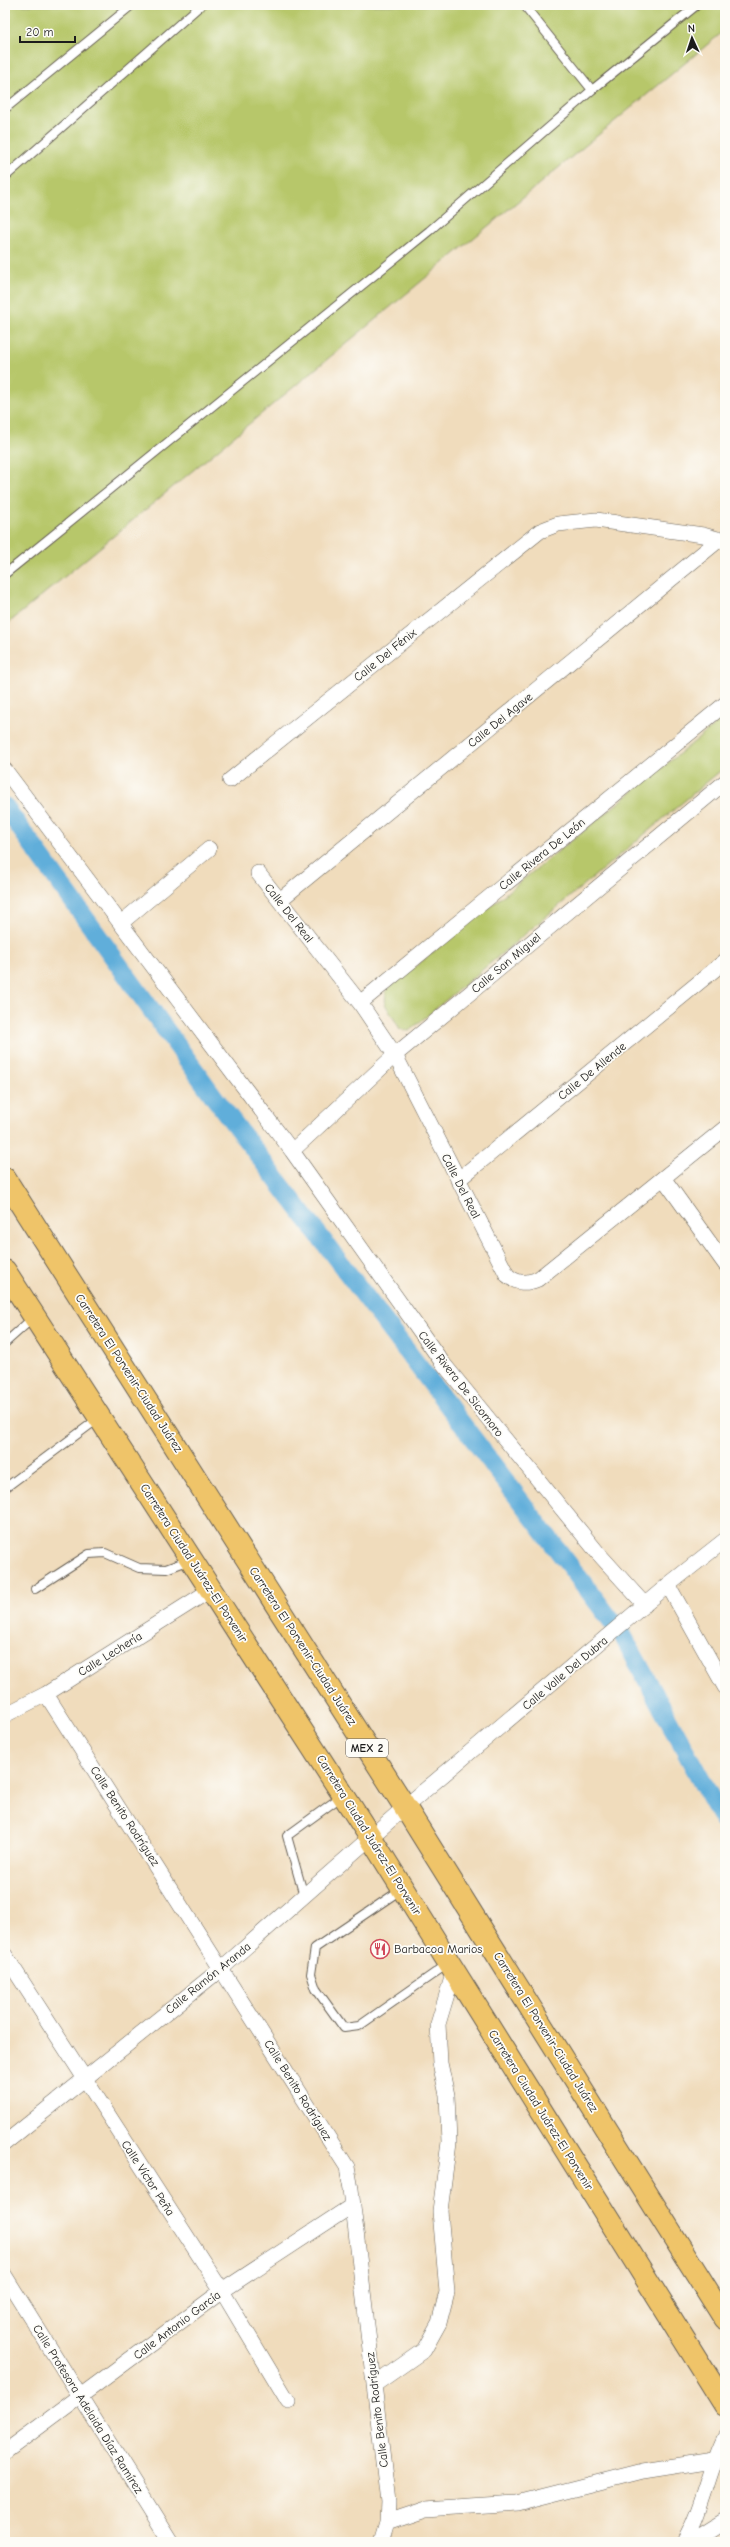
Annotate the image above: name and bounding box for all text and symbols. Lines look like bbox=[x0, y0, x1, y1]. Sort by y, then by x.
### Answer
scale bar bbox=[20, 18, 75, 44]
north arrow bbox=[672, 18, 712, 58]
text: N bbox=[688, 22, 695, 35]
text: 20 m bbox=[26, 25, 54, 39]
street label: Calle Del Fénix bbox=[351, 625, 419, 684]
street label: Calle Del Agave bbox=[465, 690, 535, 750]
street label: Calle Rivera De León bbox=[496, 815, 588, 893]
street label: Calle Del Real bbox=[262, 881, 316, 945]
street label: Calle San Miguel bbox=[468, 930, 544, 996]
street label: Calle De Allende bbox=[555, 1039, 629, 1103]
street label: Calle Del Real bbox=[439, 1151, 483, 1221]
street label: Carretera El Porvenir-Ciudad Juárez bbox=[73, 1291, 186, 1455]
street label: Calle Rivera De Sicomoro bbox=[415, 1328, 507, 1440]
street label: Carretera Ciudad Juárez-El Porvenir bbox=[137, 1481, 251, 1645]
street label: Carretera El Porvenir-Ciudad Juárez bbox=[247, 1564, 360, 1728]
street label: Calle Lechería bbox=[76, 1629, 144, 1679]
street label: Calle Valle Del Dubra bbox=[519, 1633, 611, 1713]
road number: MEX 2 bbox=[346, 1739, 388, 1757]
street label: Carretera Ciudad Juárez-El Porvenir bbox=[314, 1752, 424, 1918]
street label: Calle Benito Rodríguez bbox=[88, 1764, 163, 1869]
restaurant icon: Barbacoa Marios bbox=[369, 1938, 391, 1960]
street label: Calle Ramón Aranda bbox=[162, 1939, 254, 2017]
place label: Barbacoa Marios bbox=[394, 1942, 482, 1956]
street label: Carretera El Porvenir-Ciudad Juárez bbox=[491, 1949, 602, 2115]
street label: Carretera Ciudad Juárez-El Porvenir bbox=[486, 2027, 596, 2193]
street label: Calle Benito Rodríguez bbox=[261, 2037, 335, 2144]
street label: Calle Víctor Peña bbox=[118, 2138, 178, 2218]
street label: Calle Antonio García bbox=[131, 2288, 223, 2362]
street label: Calle Profesora Adelaida Díaz Ramírez bbox=[30, 2322, 146, 2497]
street label: Calle Benito Rodríguez bbox=[363, 2351, 391, 2468]

